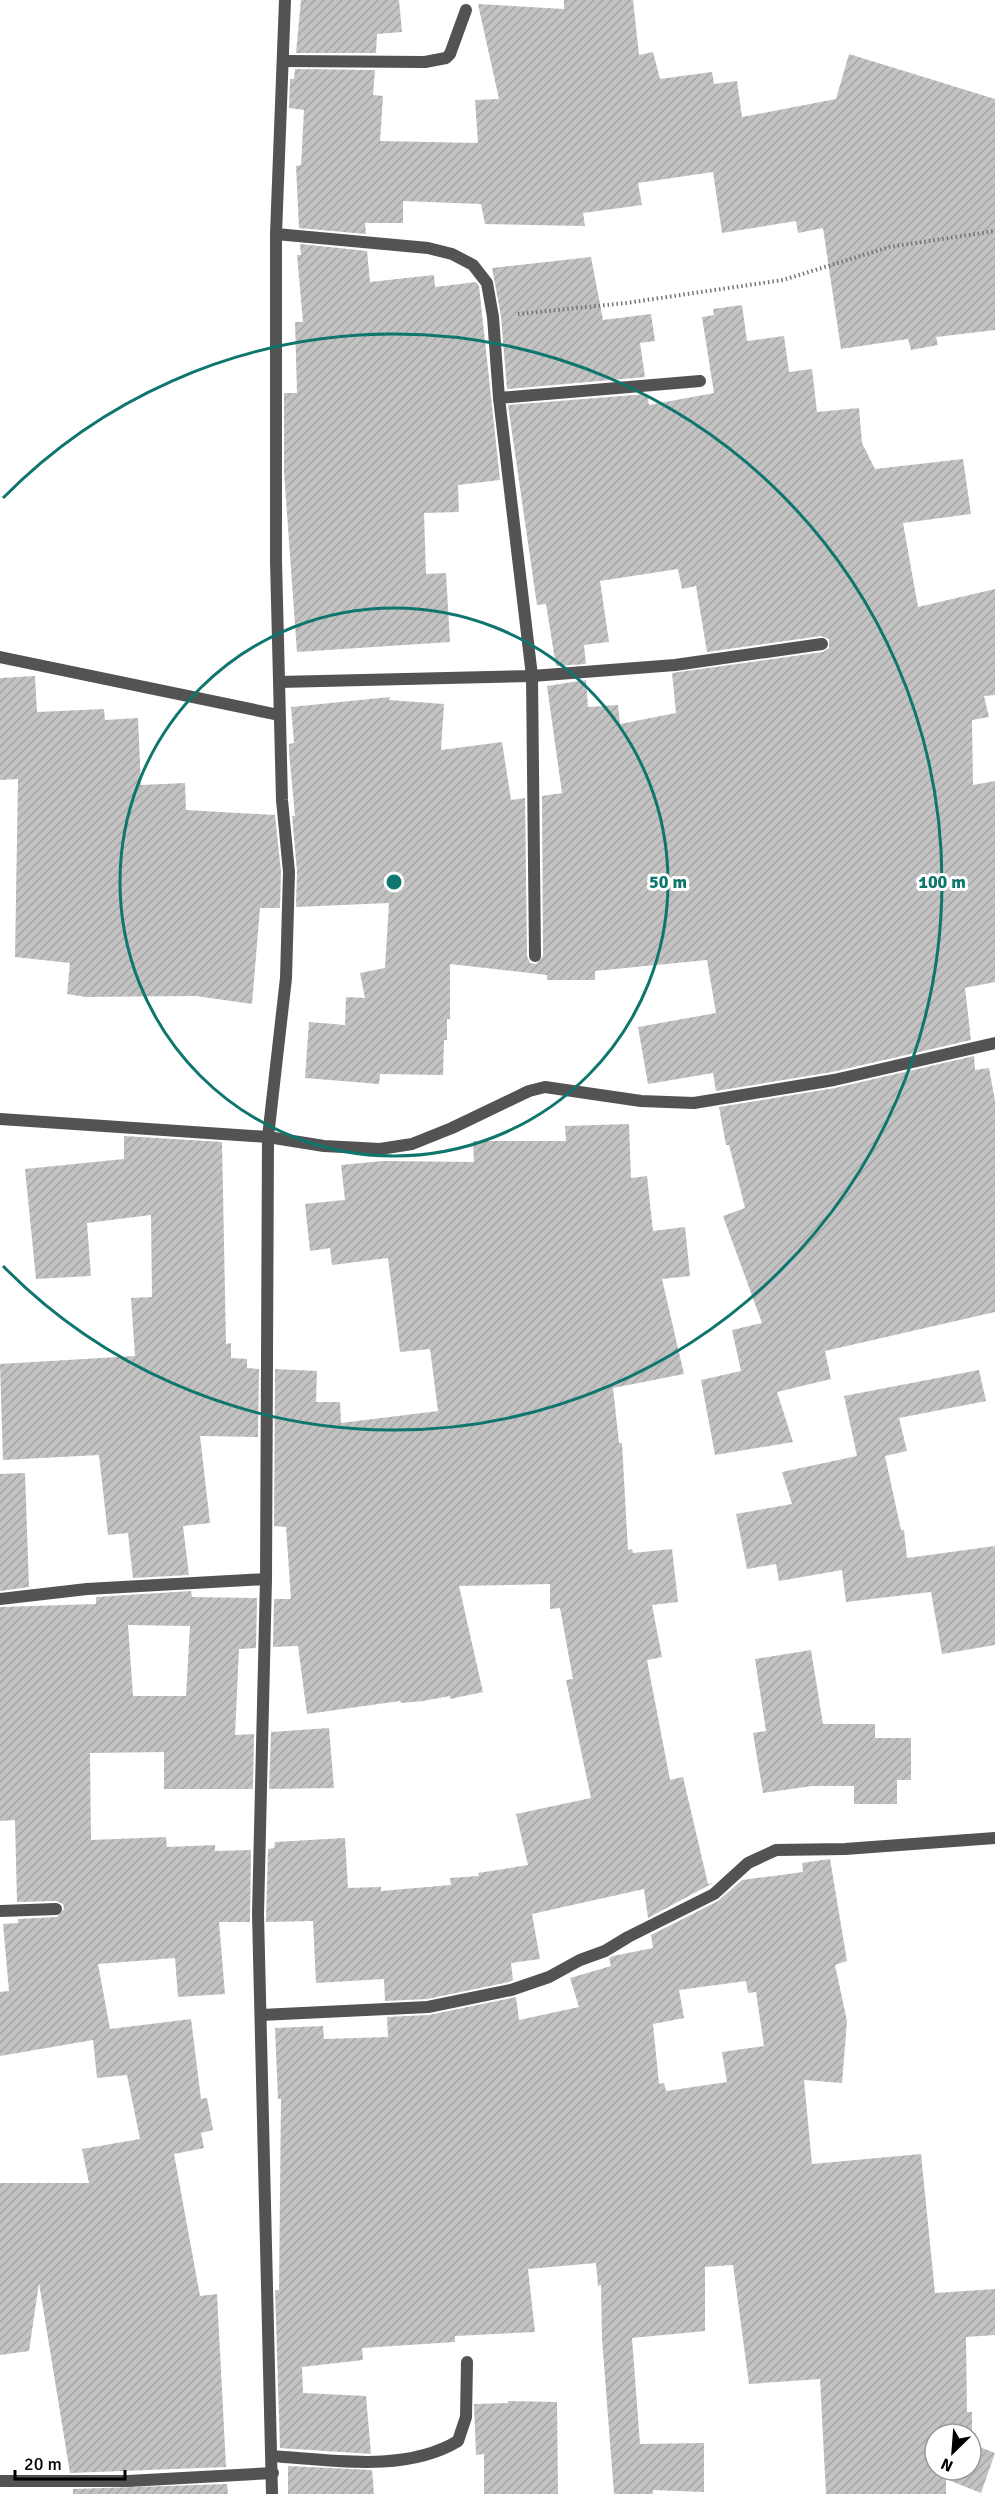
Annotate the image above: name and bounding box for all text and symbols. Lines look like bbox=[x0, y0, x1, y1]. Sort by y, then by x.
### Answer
text: 50 m bbox=[649, 871, 687, 893]
text: 100 m bbox=[918, 871, 966, 893]
centre of rings bbox=[384, 872, 404, 892]
north arrow bbox=[923, 2422, 983, 2482]
scale bar bbox=[15, 2443, 124, 2481]
text: 20 m bbox=[24, 2453, 62, 2475]
text: N bbox=[938, 2453, 956, 2476]

